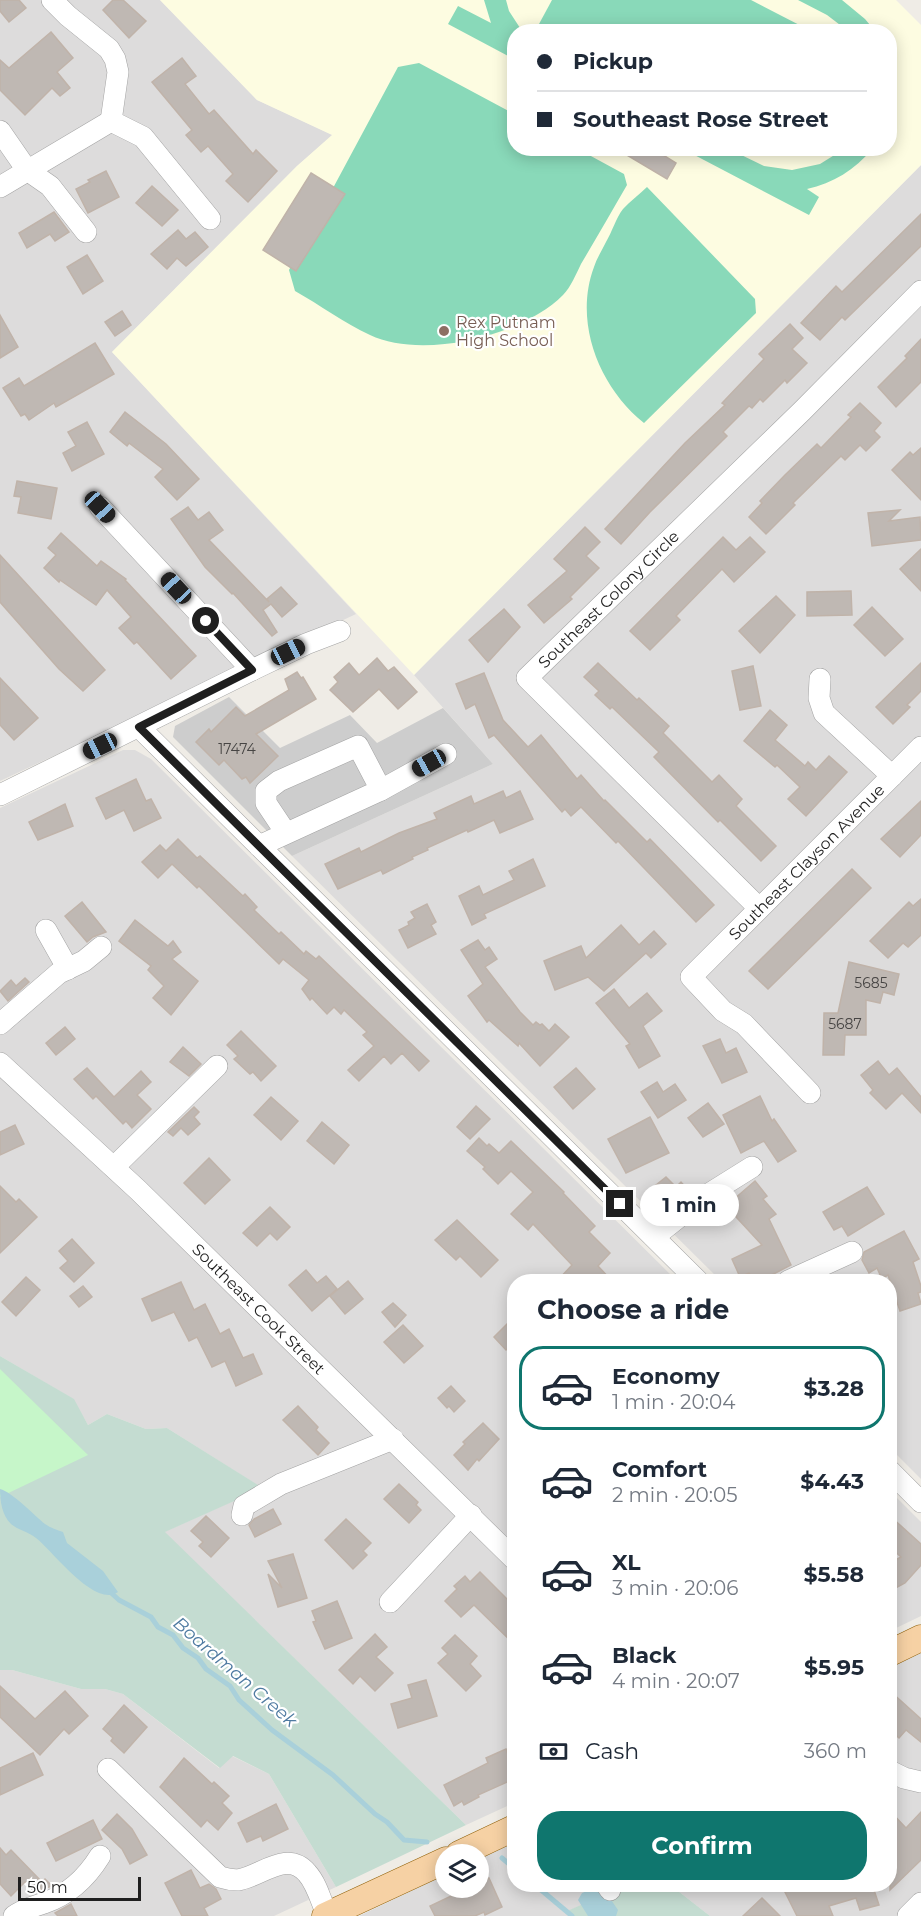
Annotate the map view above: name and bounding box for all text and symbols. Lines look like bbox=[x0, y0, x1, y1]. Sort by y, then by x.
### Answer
text: Pickup bbox=[573, 48, 653, 75]
text: Southeast Rose Street bbox=[573, 106, 829, 133]
place label: Rex Putnam High School bbox=[456, 313, 556, 350]
marker: Rex Putnam High School bbox=[437, 324, 451, 338]
car bbox=[81, 488, 119, 526]
street label: Southeast Colony Circle bbox=[534, 527, 683, 672]
car bbox=[157, 569, 195, 607]
route start bbox=[192, 607, 219, 634]
car bbox=[268, 636, 308, 668]
car bbox=[80, 730, 120, 762]
house number: 17474 bbox=[218, 740, 257, 758]
car bbox=[409, 746, 449, 780]
street label: Southeast Clayson Avenue bbox=[725, 780, 888, 944]
house number: 5685 bbox=[854, 974, 888, 992]
house number: 5687 bbox=[828, 1015, 862, 1033]
callout: 1 min bbox=[641, 1183, 740, 1225]
route end bbox=[606, 1190, 633, 1217]
text: 1 min bbox=[662, 1193, 717, 1217]
street label: Southeast Cook Street bbox=[188, 1240, 329, 1379]
text: Choose a ride bbox=[537, 1293, 729, 1326]
icon: car bbox=[540, 1361, 594, 1415]
text: Economy bbox=[612, 1363, 720, 1390]
text: $3.28 bbox=[804, 1375, 864, 1402]
text: 1 min · 20:04 bbox=[612, 1390, 735, 1414]
icon: car bbox=[540, 1454, 594, 1508]
text: Comfort bbox=[612, 1456, 707, 1483]
text: $4.43 bbox=[800, 1468, 864, 1495]
text: 2 min · 20:05 bbox=[612, 1483, 738, 1507]
icon: car bbox=[540, 1547, 594, 1601]
text: XL bbox=[612, 1549, 641, 1576]
text: $5.58 bbox=[803, 1561, 864, 1588]
text: 3 min · 20:06 bbox=[612, 1576, 738, 1600]
water label: Boardman Creek bbox=[169, 1612, 302, 1733]
icon: car bbox=[540, 1640, 594, 1694]
text: Black bbox=[612, 1642, 676, 1669]
text: $5.95 bbox=[804, 1654, 864, 1681]
text: 4 min · 20:07 bbox=[612, 1669, 740, 1693]
icon: cash bbox=[537, 1735, 570, 1768]
text: Cash bbox=[585, 1738, 639, 1765]
text: 360 m bbox=[804, 1739, 867, 1763]
button: Confirm bbox=[537, 1811, 867, 1880]
map controls bbox=[435, 1844, 489, 1898]
button: layers bbox=[435, 1844, 489, 1898]
scale bar bbox=[18, 1874, 141, 1902]
text: 50 m bbox=[27, 1878, 68, 1897]

